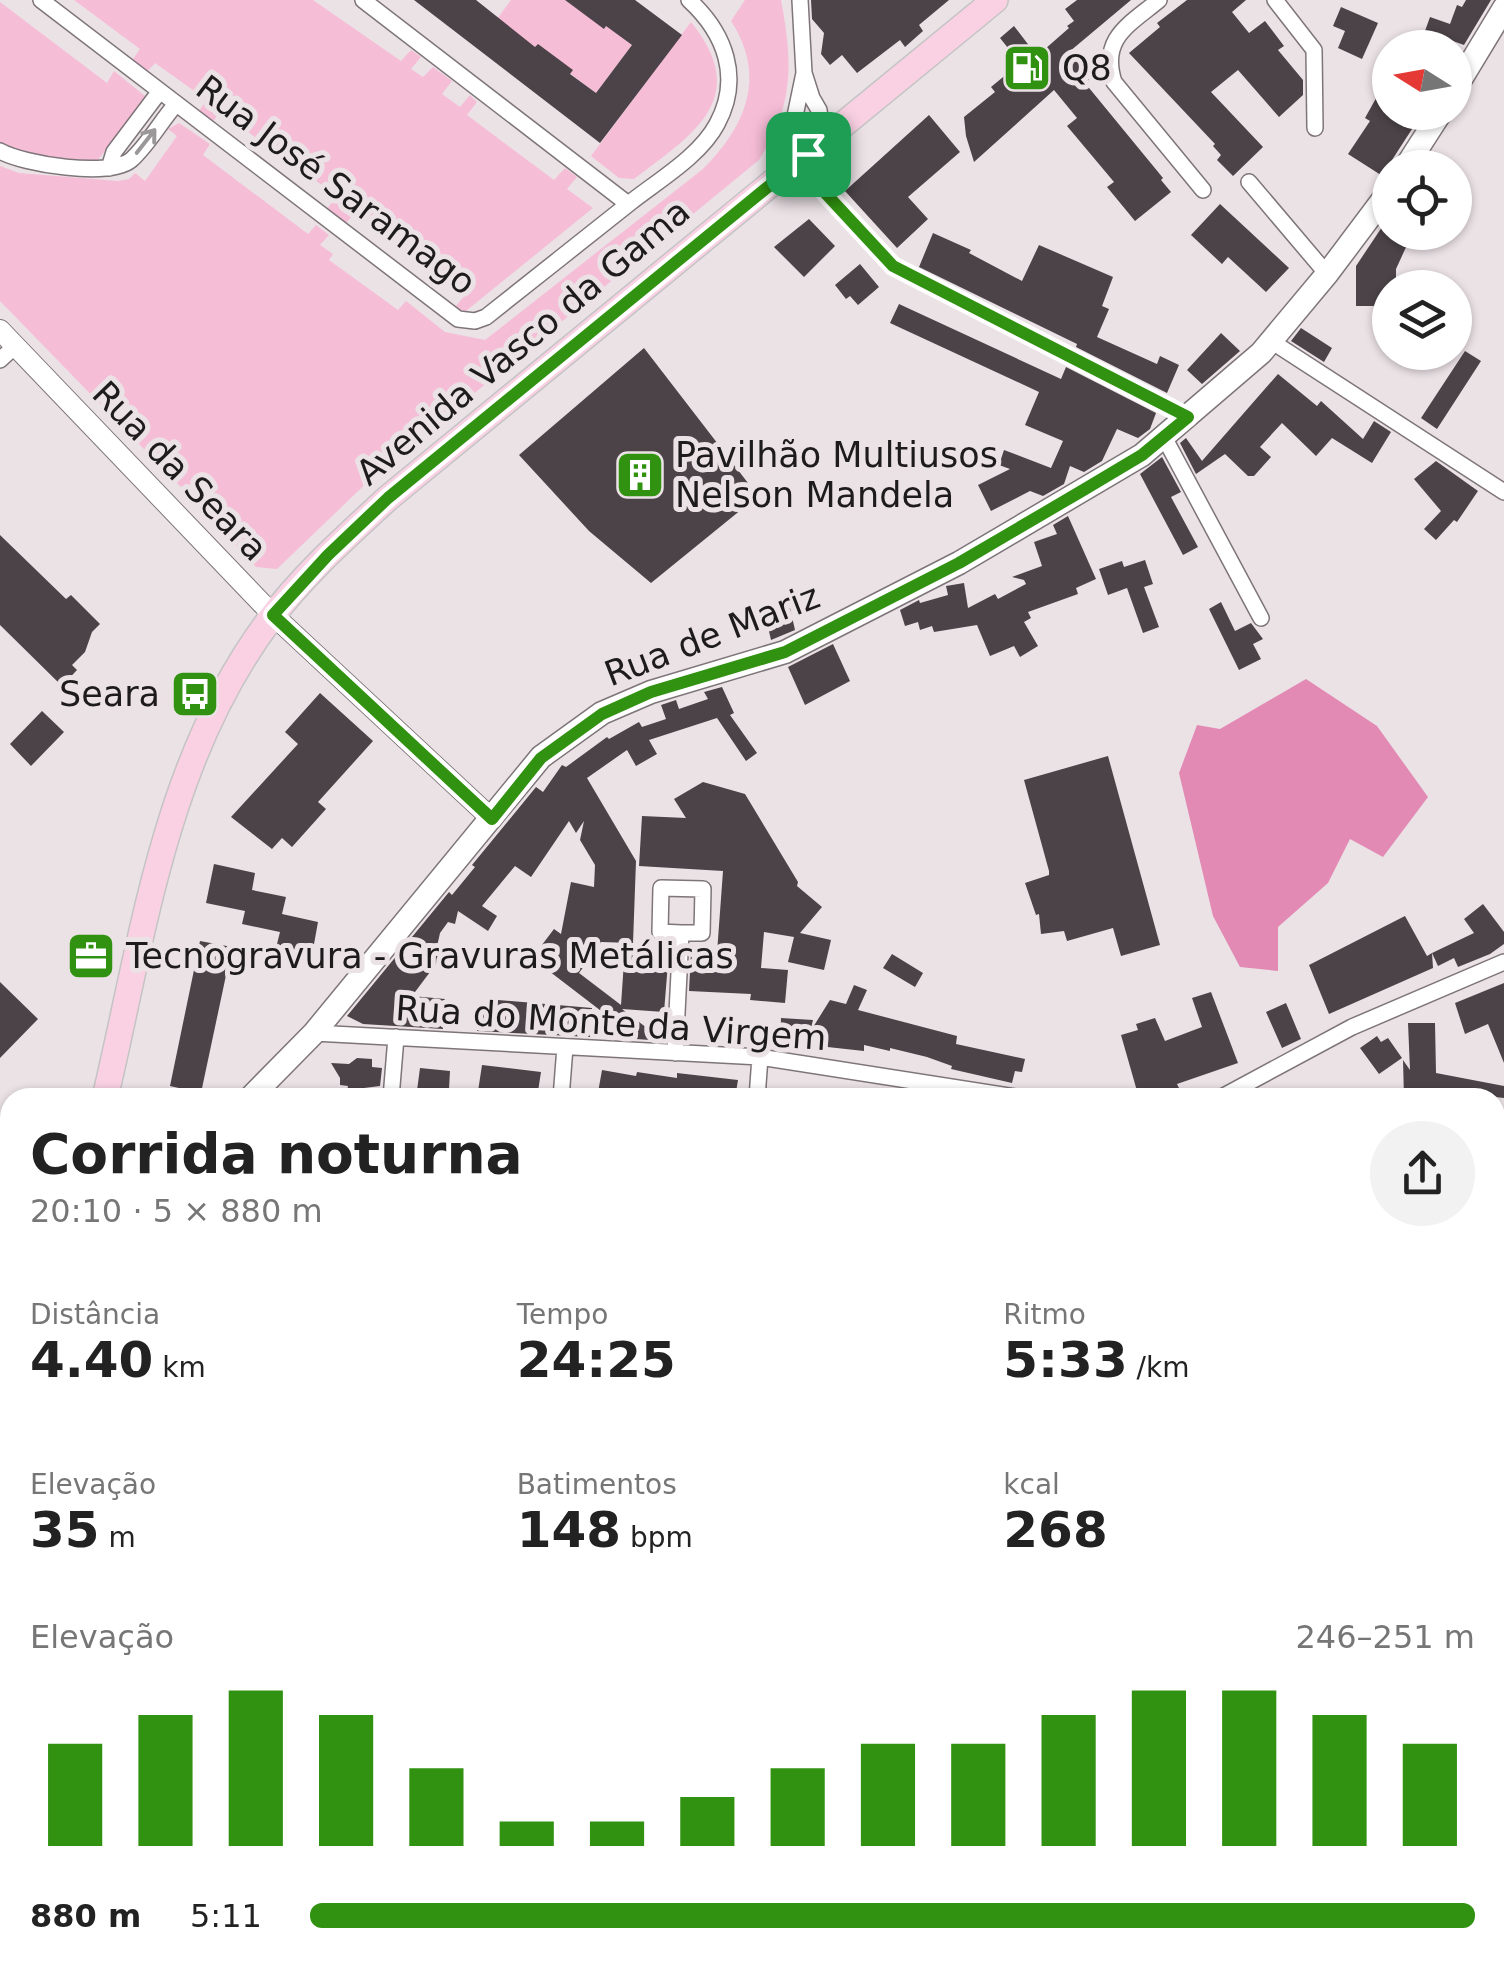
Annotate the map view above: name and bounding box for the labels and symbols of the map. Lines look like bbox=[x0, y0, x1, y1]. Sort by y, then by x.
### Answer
north arrow bbox=[1372, 30, 1472, 130]
fuel station icon: Q8 bbox=[1001, 42, 1053, 94]
place label: Q8 bbox=[1062, 48, 1112, 88]
street label: Rua José Saramago bbox=[189, 67, 483, 303]
pin bbox=[766, 112, 851, 197]
one-way arrow bbox=[135, 128, 156, 155]
street label: Avenida Vasco da Gama bbox=[348, 191, 698, 493]
street label: Rua da Seara bbox=[85, 373, 275, 569]
place label: Pavilhão Multiusos Nelson Mandela bbox=[675, 435, 998, 515]
building icon: Pavilhão Multiusos Nelson Mandela bbox=[614, 449, 666, 501]
street label: Rua de Mariz bbox=[599, 576, 825, 694]
bus stop icon: Seara bbox=[169, 668, 221, 720]
place label: Seara bbox=[59, 674, 160, 714]
office icon: Tecnogravura - Gravuras Metálicas bbox=[65, 930, 117, 982]
place label: Tecnogravura - Gravuras Metálicas bbox=[125, 936, 734, 976]
street label: Rua do Monte da Virgem bbox=[394, 988, 828, 1058]

